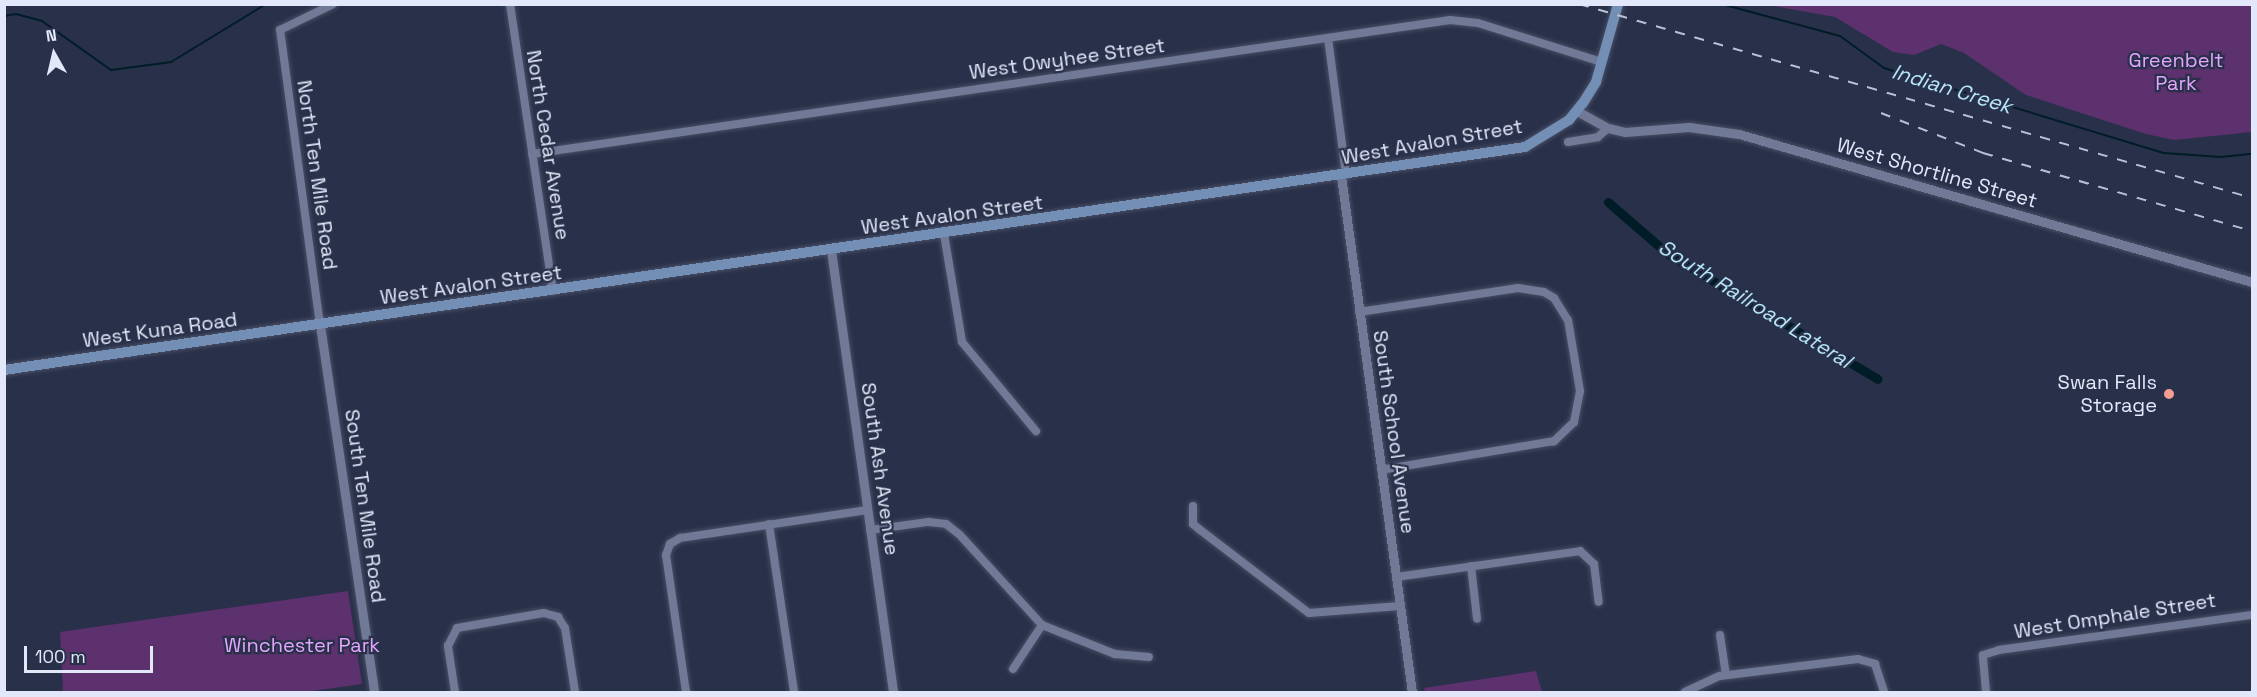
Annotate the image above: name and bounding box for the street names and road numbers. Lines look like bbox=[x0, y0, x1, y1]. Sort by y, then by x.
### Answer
street label: West Owyhee Street bbox=[968, 33, 1166, 85]
street label: North Cedar Avenue bbox=[521, 48, 575, 242]
street label: North Ten Mile Road bbox=[292, 78, 342, 272]
street label: West Avalon Street bbox=[1339, 114, 1525, 170]
street label: West Shortline Street bbox=[1834, 133, 2040, 213]
street label: West Avalon Street bbox=[859, 190, 1045, 240]
street label: West Avalon Street bbox=[378, 260, 564, 310]
street label: West Kuna Road bbox=[81, 307, 239, 353]
street label: South School Avenue bbox=[1368, 329, 1420, 535]
street label: South Ash Avenue bbox=[856, 381, 904, 557]
street label: South Ten Mile Road bbox=[340, 407, 390, 605]
street label: West Omphale Street bbox=[2012, 588, 2218, 644]

